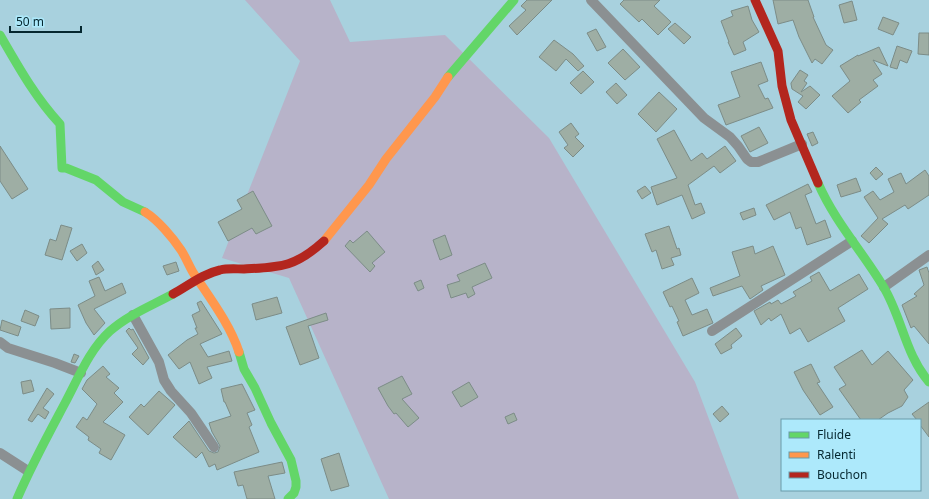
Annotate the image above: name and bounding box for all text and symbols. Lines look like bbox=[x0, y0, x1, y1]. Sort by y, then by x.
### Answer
scale bar bbox=[10, 8, 81, 34]
text: 50 m bbox=[16, 13, 44, 30]
legend bbox=[781, 419, 921, 491]
text: Fluide bbox=[817, 426, 851, 443]
text: Ralenti bbox=[817, 446, 856, 463]
text: Bouchon bbox=[817, 466, 867, 483]

